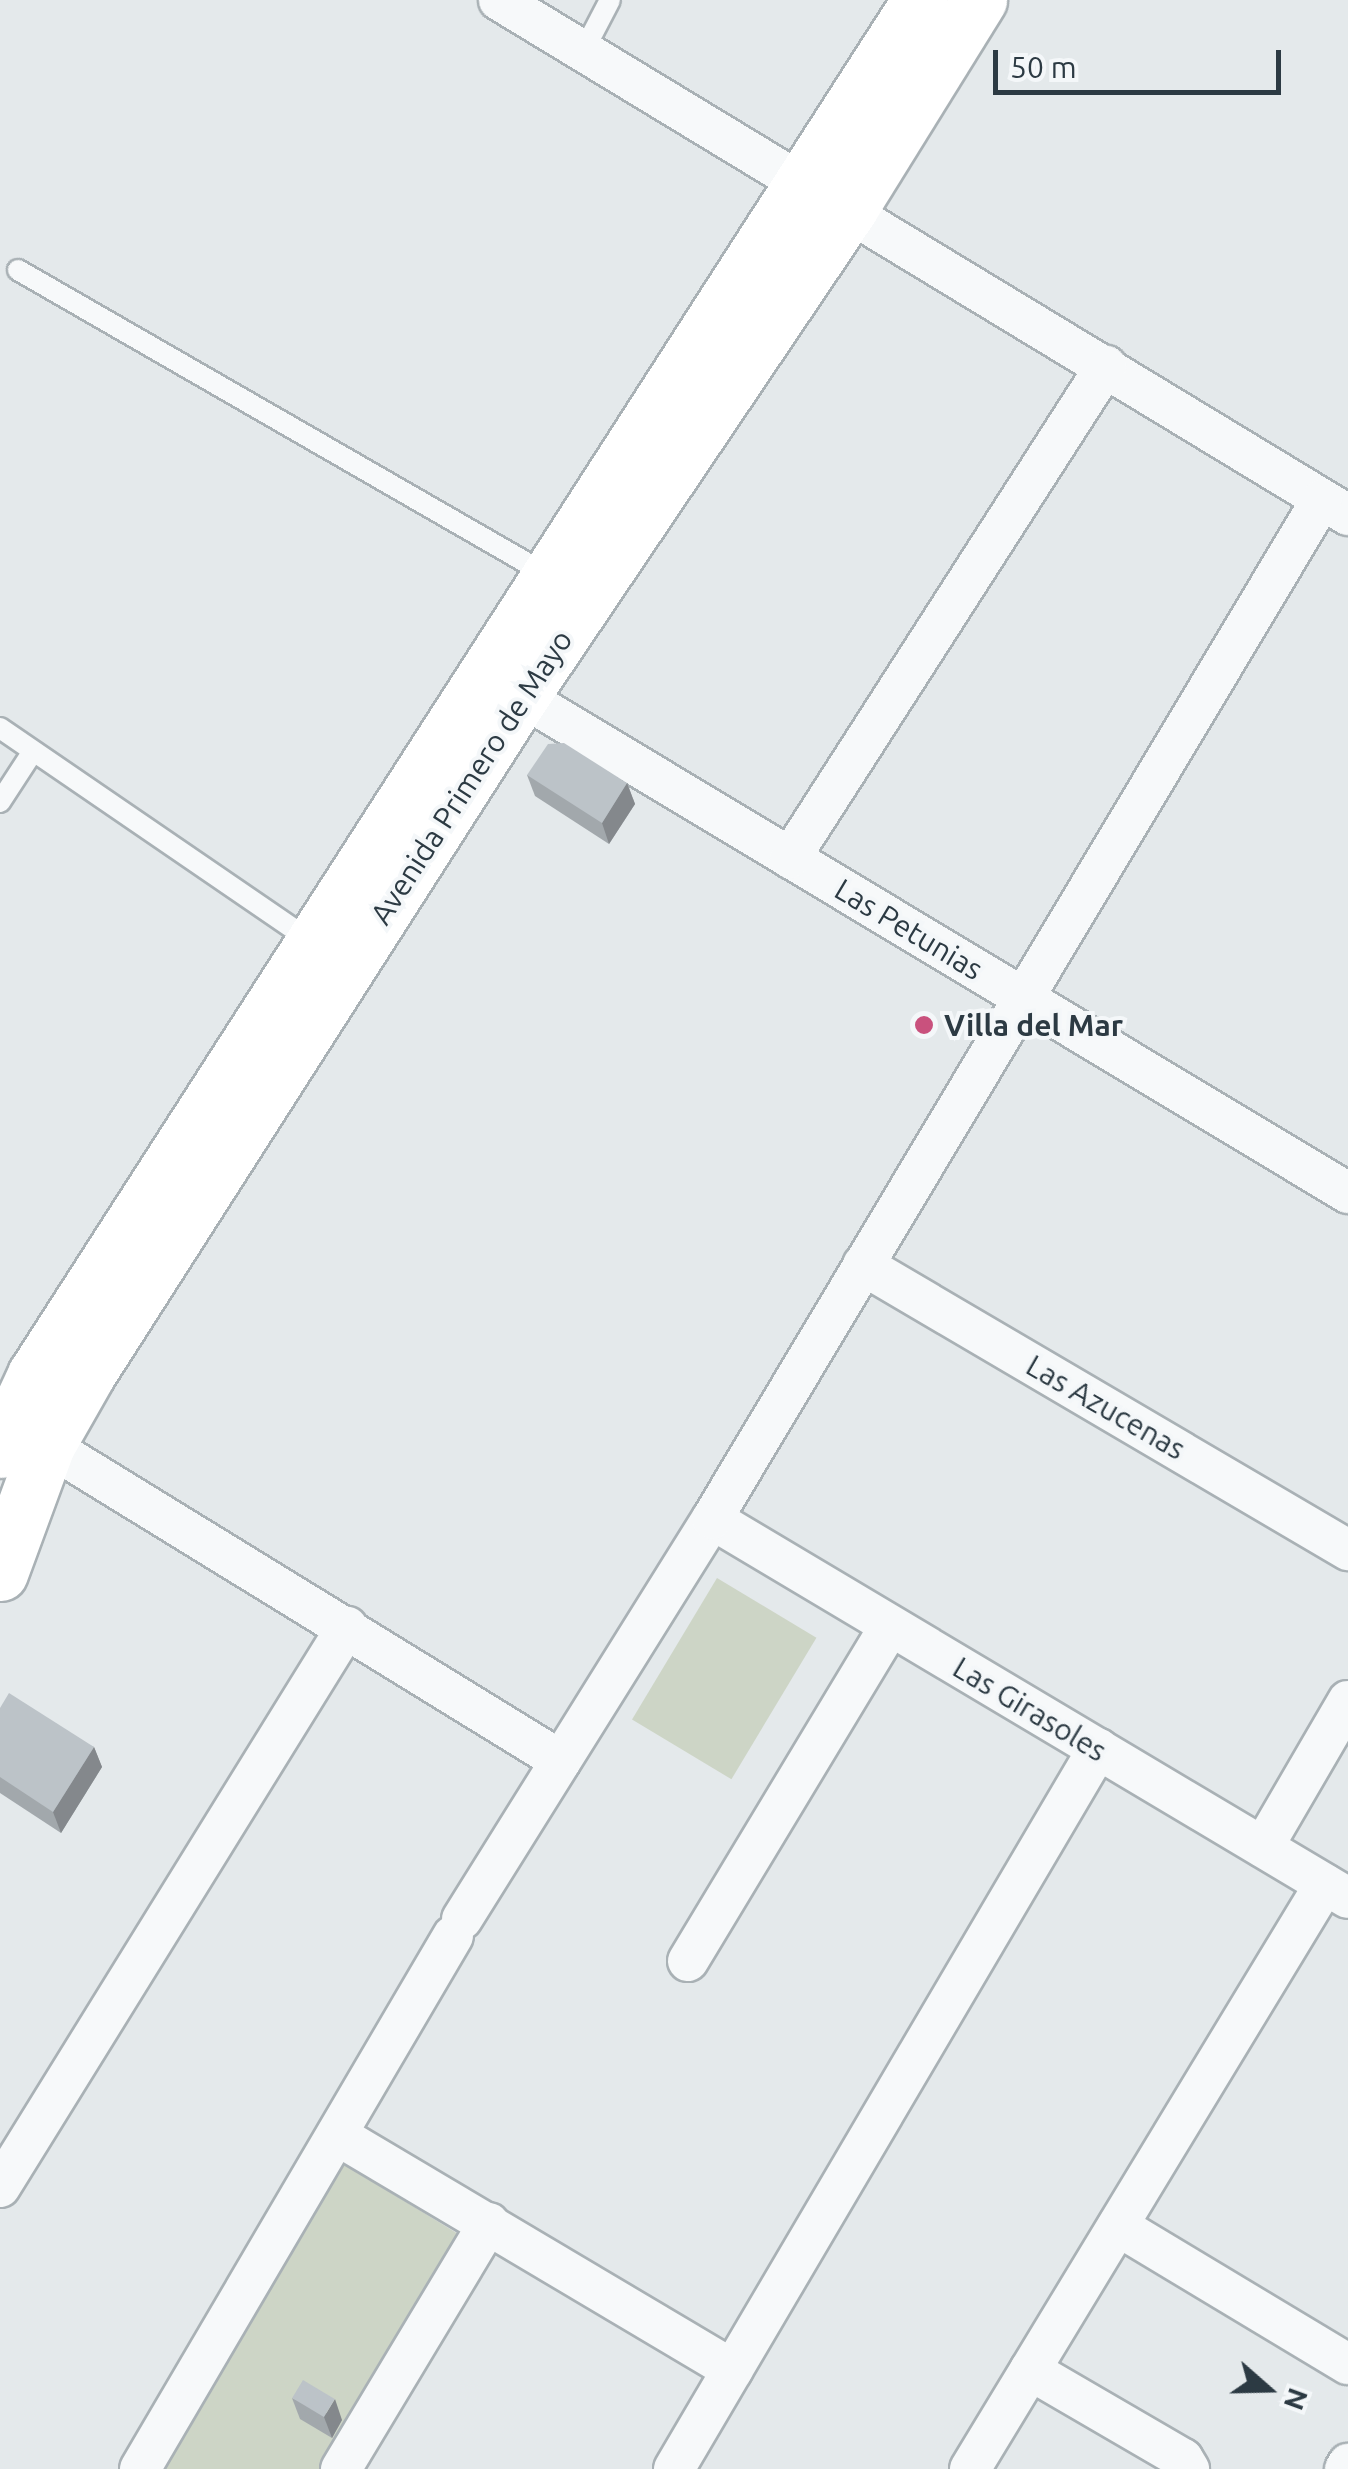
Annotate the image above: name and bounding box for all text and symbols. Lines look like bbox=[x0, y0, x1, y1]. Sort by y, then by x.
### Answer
scale bar bbox=[998, 30, 1286, 92]
text: 50 m bbox=[1010, 50, 1077, 84]
street label: Avenida Primero de Mayo bbox=[362, 623, 580, 931]
street label: Las Petunias bbox=[828, 871, 990, 987]
place label: Villa del Mar bbox=[944, 1007, 1123, 1043]
marker: Villa del Mar bbox=[913, 1014, 935, 1036]
street label: Las Azucenas bbox=[1020, 1347, 1192, 1467]
street label: Las Girasoles bbox=[947, 1649, 1113, 1769]
north arrow bbox=[1218, 2339, 1318, 2439]
text: N bbox=[1279, 2384, 1315, 2415]

